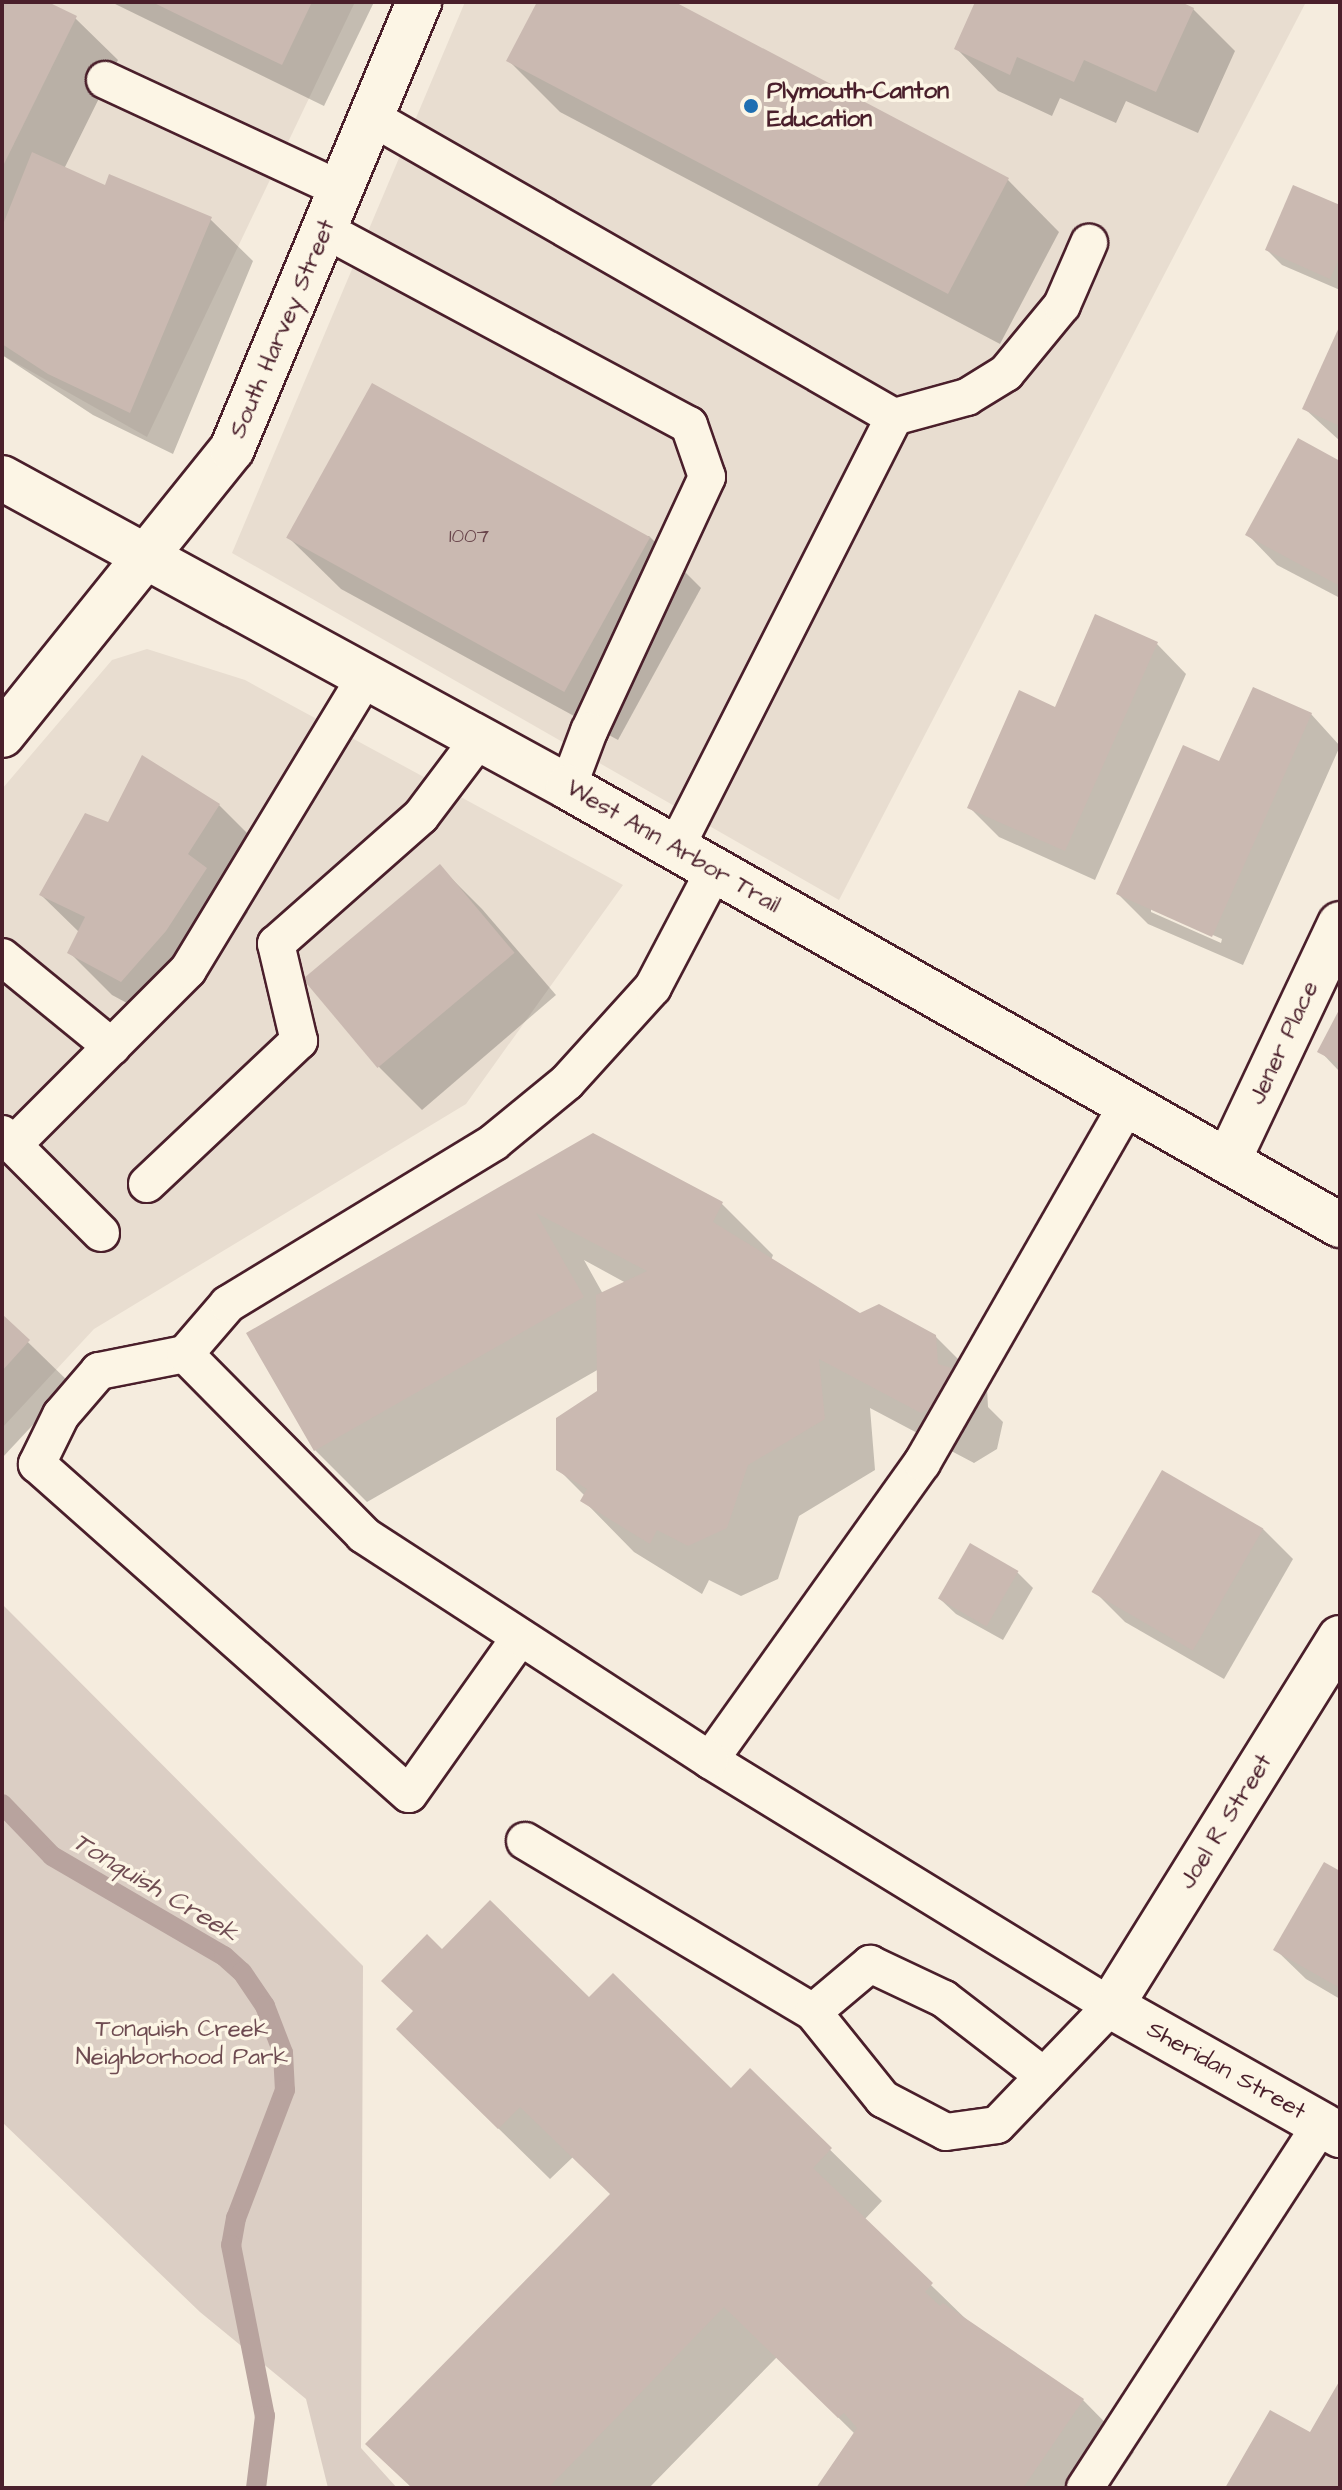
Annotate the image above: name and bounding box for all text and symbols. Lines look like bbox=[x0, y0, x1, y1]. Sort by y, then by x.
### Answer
place label: Plymouth-Canton Education bbox=[767, 78, 949, 134]
marker: Plymouth-Canton Education bbox=[742, 97, 760, 115]
street label: South Harvey Street bbox=[224, 215, 342, 443]
house number: 1007 bbox=[449, 524, 489, 548]
street label: West Ann Arbor Trail bbox=[561, 774, 785, 920]
street label: Jener Place bbox=[1243, 977, 1325, 1109]
street label: Joel R Street bbox=[1173, 1749, 1279, 1895]
water label: Tonquish Creek bbox=[67, 1826, 243, 1950]
street label: Sheridan Street bbox=[1141, 2015, 1311, 2127]
park label: Tonquish Creek Neighborhood Park bbox=[76, 2016, 288, 2072]

